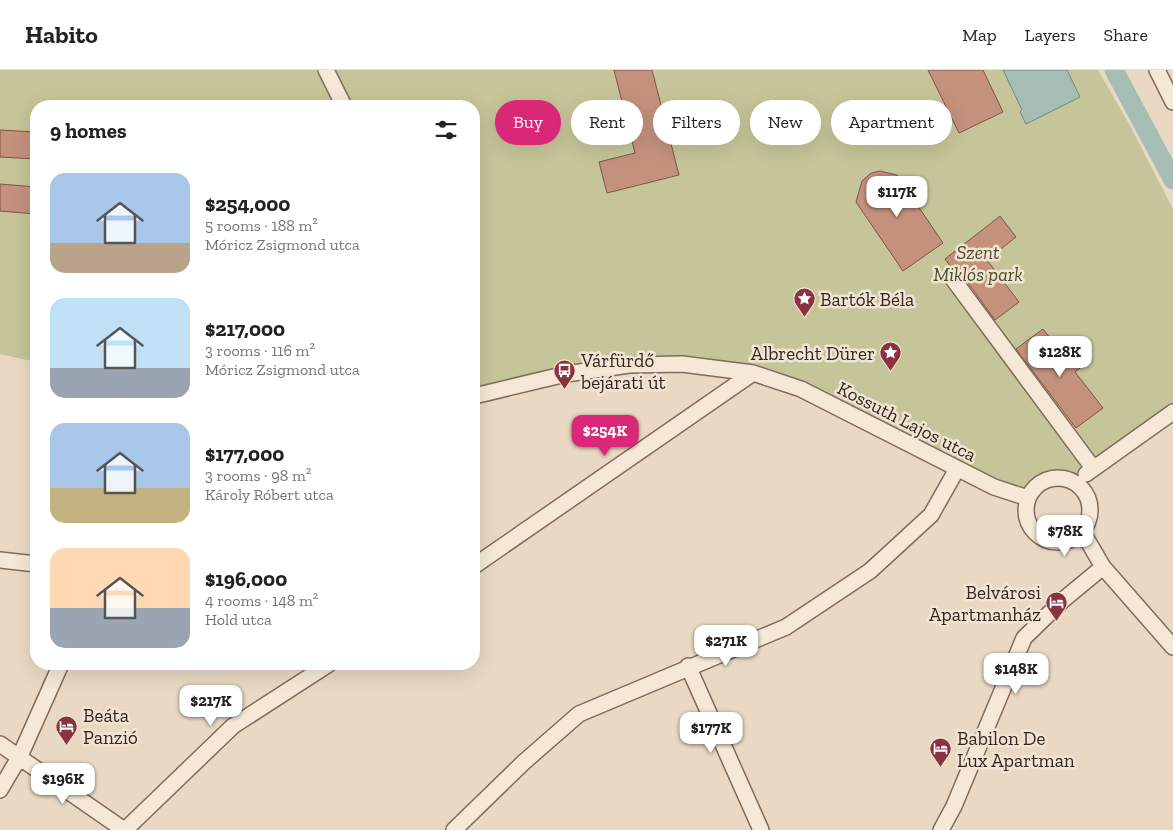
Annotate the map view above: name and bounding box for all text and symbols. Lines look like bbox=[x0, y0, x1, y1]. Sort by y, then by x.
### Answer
text: Habito bbox=[25, 20, 98, 49]
text: Map bbox=[962, 24, 997, 46]
text: Layers bbox=[1025, 24, 1076, 46]
text: Share bbox=[1104, 24, 1148, 46]
chip: Buy bbox=[495, 100, 561, 145]
chip: Rent bbox=[571, 100, 643, 145]
chip: Filters bbox=[653, 100, 740, 145]
chip: New bbox=[750, 100, 821, 145]
chip: Apartment bbox=[831, 100, 952, 145]
icon: filters bbox=[432, 116, 460, 144]
text: 9 homes bbox=[50, 118, 127, 143]
pin: $117K bbox=[862, 176, 932, 218]
text: $117K bbox=[877, 182, 917, 201]
text: $254,000 bbox=[205, 191, 290, 216]
icon: home bbox=[90, 193, 150, 253]
text: 5 rooms · 188 m² bbox=[205, 216, 318, 235]
text: Móricz Zsigmond utca bbox=[205, 235, 360, 254]
park label: Szent Miklós park bbox=[933, 241, 1023, 286]
place icon: Bartók Béla bbox=[792, 287, 816, 318]
place label: Bartók Béla bbox=[820, 288, 914, 311]
text: $217,000 bbox=[205, 316, 285, 341]
icon: home bbox=[90, 318, 150, 378]
pin: $128K bbox=[1025, 336, 1095, 378]
text: 3 rooms · 116 m² bbox=[205, 341, 315, 360]
place icon: Albrecht Dürer bbox=[879, 341, 903, 372]
place label: Albrecht Dürer bbox=[751, 342, 875, 365]
text: $128K bbox=[1039, 342, 1081, 361]
place label: Várfürdő bejárati út bbox=[580, 349, 666, 394]
bus stop icon: Várfürdő bejárati út bbox=[553, 359, 577, 390]
text: Móricz Zsigmond utca bbox=[205, 360, 360, 379]
street label: Kossuth Lajos utca bbox=[833, 376, 980, 466]
pin: $254K bbox=[570, 414, 640, 457]
text: $254K bbox=[583, 421, 627, 440]
text: $177,000 bbox=[205, 441, 284, 466]
icon: home bbox=[90, 443, 150, 503]
text: 3 rooms · 98 m² bbox=[205, 466, 311, 485]
text: Károly Róbert utca bbox=[205, 485, 334, 504]
pin: $78K bbox=[1035, 514, 1095, 557]
text: $78K bbox=[1047, 521, 1083, 540]
text: $196,000 bbox=[205, 566, 287, 591]
icon: home bbox=[90, 568, 150, 628]
place label: Belvárosi Apartmanház bbox=[929, 581, 1041, 626]
text: 4 rooms · 148 m² bbox=[205, 591, 318, 610]
hotel icon: Belvárosi Apartmanház bbox=[1045, 591, 1069, 622]
text: Hold utca bbox=[205, 610, 272, 629]
pin: $271K bbox=[691, 624, 761, 667]
text: $271K bbox=[705, 631, 747, 650]
pin: $148K bbox=[981, 652, 1051, 695]
text: $148K bbox=[995, 659, 1037, 678]
pin: $217K bbox=[176, 684, 246, 727]
text: $217K bbox=[190, 691, 232, 710]
place label: Beáta Panzió bbox=[83, 704, 138, 749]
pin: $177K bbox=[676, 712, 746, 754]
hotel icon: Beáta Panzió bbox=[55, 714, 79, 745]
text: $177K bbox=[691, 718, 731, 737]
place label: Babilon De Lux Apartman bbox=[957, 727, 1075, 772]
hotel icon: Babilon De Lux Apartman bbox=[929, 737, 953, 768]
pin: $196K bbox=[28, 762, 98, 805]
text: $196K bbox=[42, 769, 84, 788]

